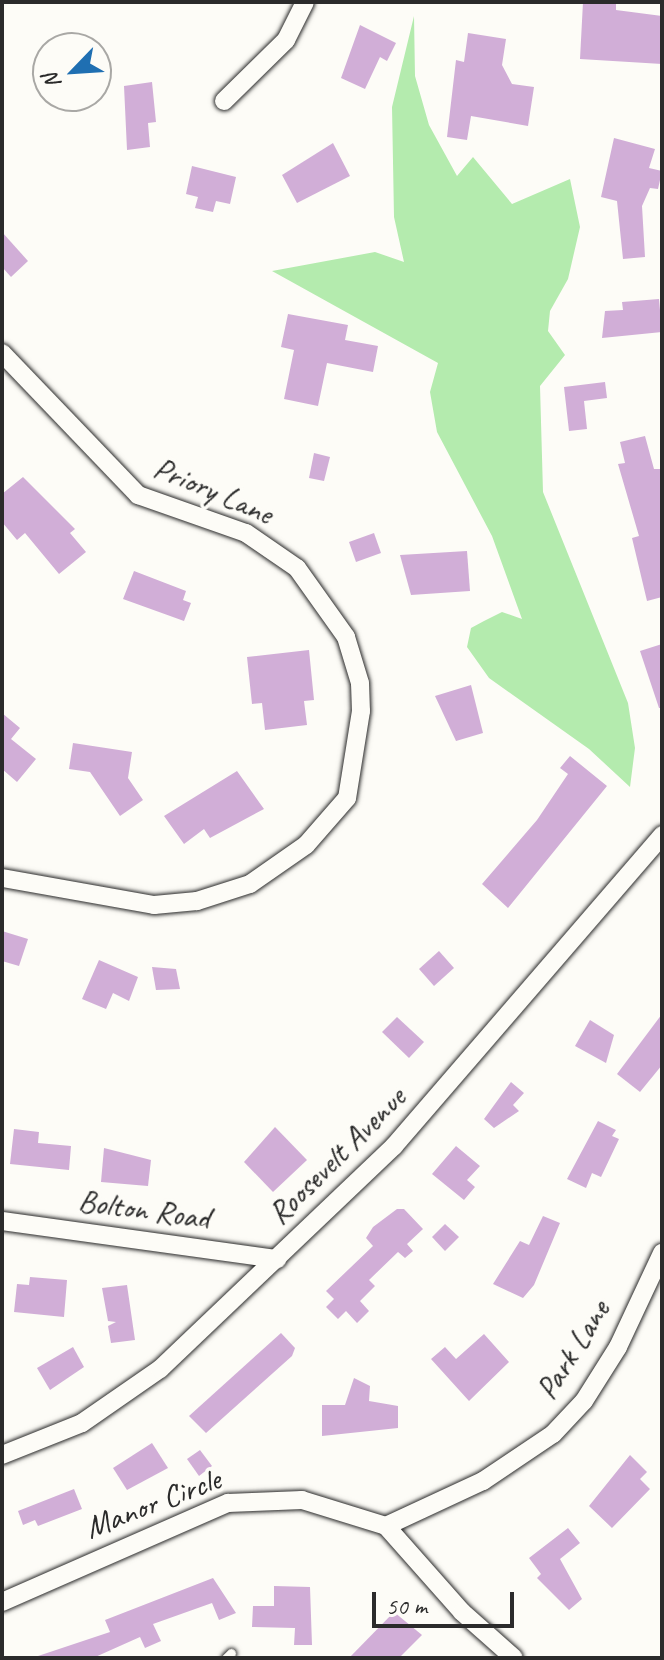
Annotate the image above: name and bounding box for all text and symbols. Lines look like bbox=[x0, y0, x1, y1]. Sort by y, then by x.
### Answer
north arrow bbox=[32, 32, 112, 112]
text: N bbox=[36, 69, 68, 93]
street label: Priory Lane bbox=[147, 449, 279, 533]
street label: Roosevelt Avenue bbox=[260, 1079, 414, 1233]
street label: Bolton Road bbox=[76, 1182, 212, 1238]
street label: Park Lane bbox=[527, 1293, 619, 1407]
street label: Manor Circle bbox=[80, 1461, 226, 1547]
scale bar bbox=[376, 1576, 518, 1626]
text: 50 m bbox=[386, 1591, 427, 1621]

